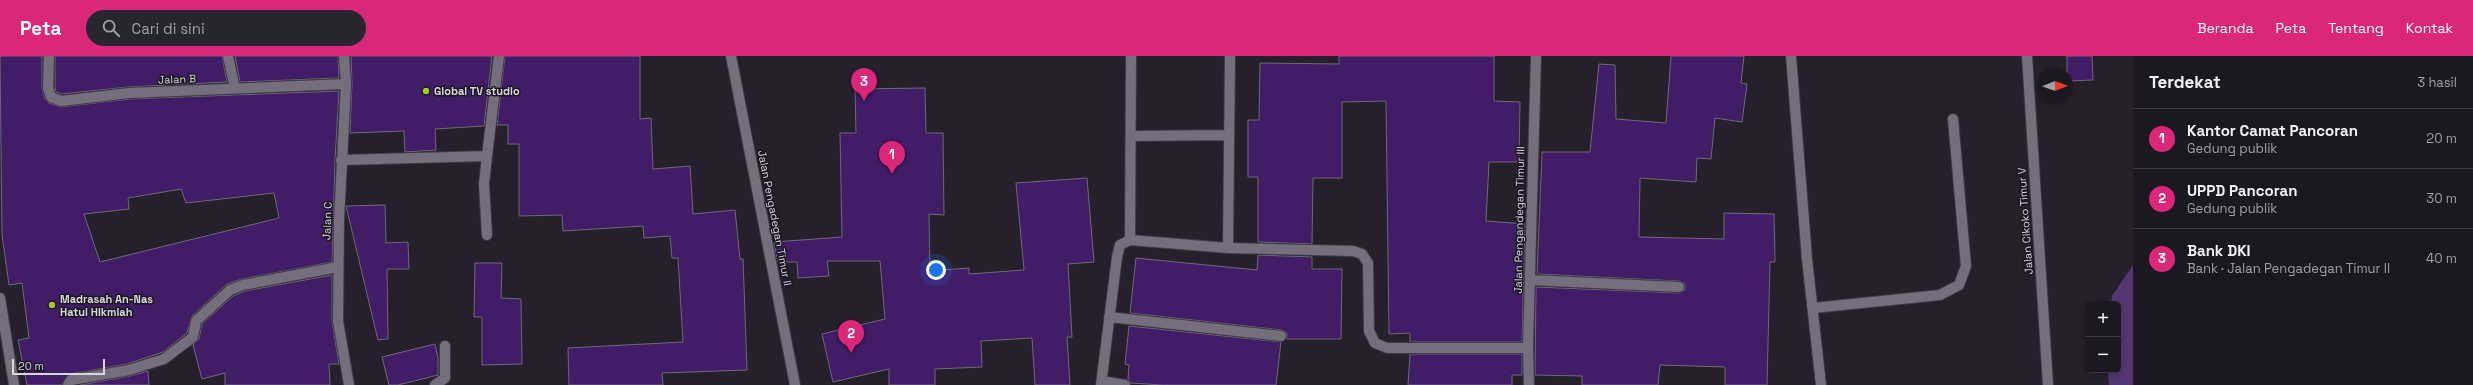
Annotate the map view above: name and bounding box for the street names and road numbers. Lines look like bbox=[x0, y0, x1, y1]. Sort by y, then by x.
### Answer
street label: Jalan B bbox=[158, 71, 196, 87]
street label: Jalan Pengandegan Timur III bbox=[1511, 146, 1527, 294]
street label: Jalan Pengadegan Timur II bbox=[755, 149, 795, 287]
street label: Jalan Cikoko Timur V bbox=[2014, 167, 2036, 275]
street label: Jalan C bbox=[319, 202, 335, 240]

